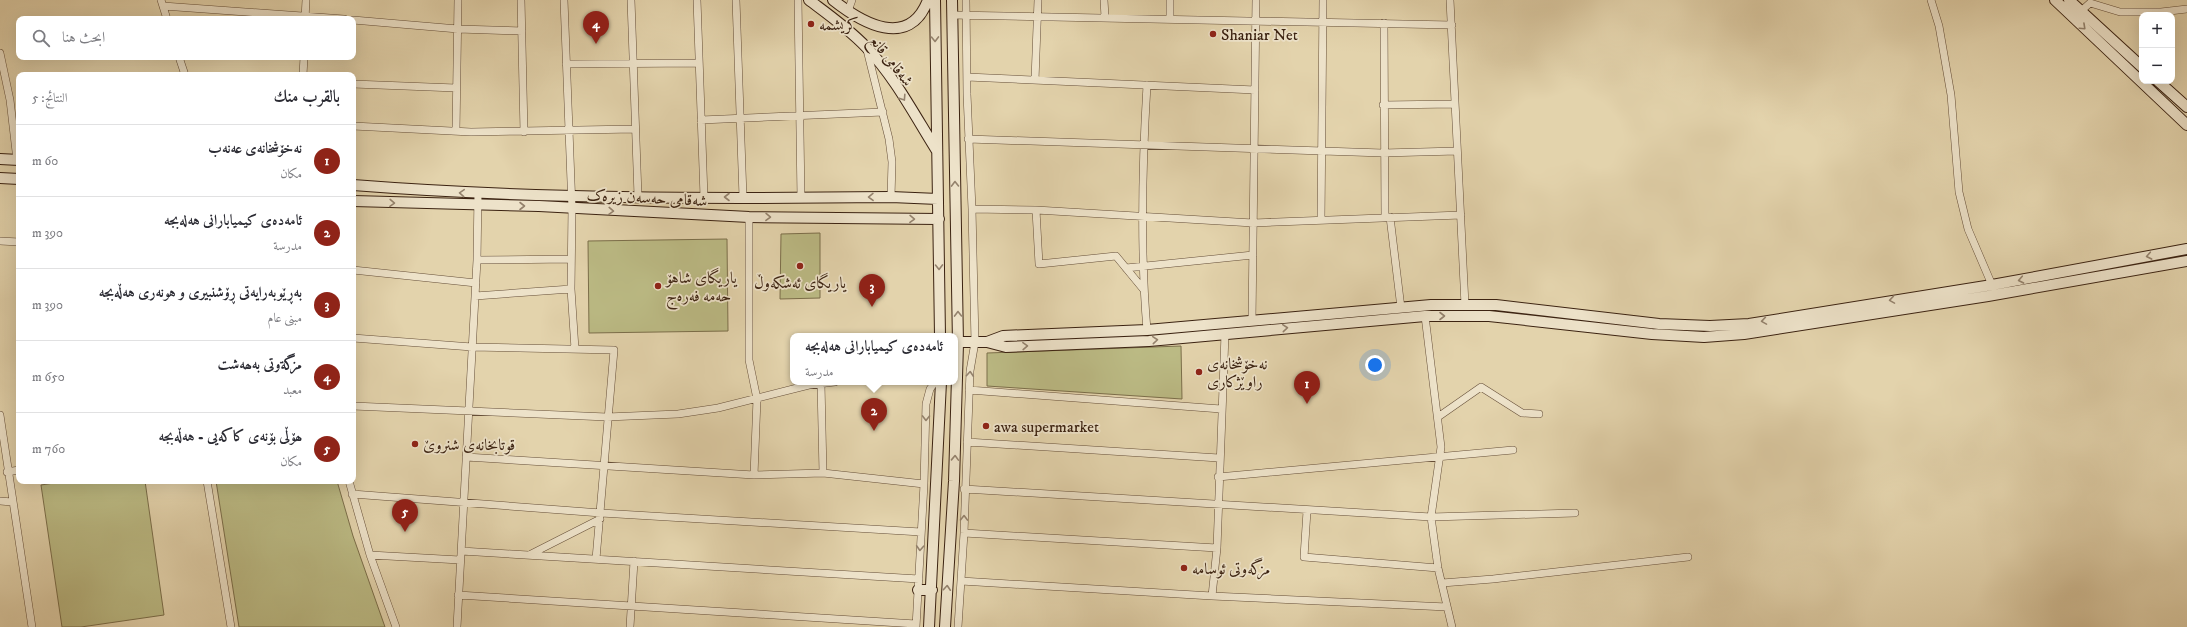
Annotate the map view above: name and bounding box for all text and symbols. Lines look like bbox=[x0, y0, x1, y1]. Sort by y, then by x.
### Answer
pin: 4 bbox=[583, 11, 609, 44]
map controls bbox=[2139, 12, 2175, 84]
button: + bbox=[2139, 12, 2175, 48]
place label: کریشمە bbox=[819, 15, 859, 35]
search box bbox=[16, 16, 356, 60]
marker: کریشمە bbox=[806, 19, 816, 29]
one-way arrow bbox=[2079, 22, 2086, 29]
place label: Shaniar Net bbox=[1221, 25, 1298, 45]
icon: search bbox=[30, 27, 52, 49]
text: ابحث هنا bbox=[62, 28, 105, 47]
marker: Shaniar Net bbox=[1208, 29, 1218, 39]
street label: شەقامی قانع bbox=[861, 31, 918, 94]
one-way arrow bbox=[931, 36, 940, 42]
button: − bbox=[2139, 48, 2175, 84]
text: بالقرب منك bbox=[274, 86, 340, 108]
text: النتائج: 5 bbox=[32, 90, 67, 106]
one-way arrow bbox=[898, 94, 906, 101]
text: نەخۆشخانەی عەنەب bbox=[208, 139, 302, 158]
text: 60 m bbox=[32, 153, 58, 169]
text: 1 bbox=[325, 153, 329, 169]
text: مكان bbox=[280, 166, 302, 182]
one-way arrow bbox=[951, 181, 959, 187]
street label: شەقامی حەسەن زیرەک bbox=[586, 185, 708, 211]
one-way arrow bbox=[459, 188, 465, 197]
one-way arrow bbox=[724, 193, 730, 201]
one-way arrow bbox=[868, 193, 874, 201]
one-way arrow bbox=[389, 199, 395, 207]
one-way arrow bbox=[519, 202, 525, 210]
one-way arrow bbox=[608, 206, 614, 215]
text: ئامەدەی کیمیابارانی هەلەبجە bbox=[164, 211, 302, 230]
one-way arrow bbox=[765, 213, 771, 221]
one-way arrow bbox=[909, 215, 915, 223]
text: 390 m bbox=[32, 225, 63, 241]
text: 2 bbox=[324, 225, 330, 241]
text: مدرسة bbox=[273, 238, 302, 254]
one-way arrow bbox=[2146, 251, 2152, 259]
marker: یاریگای ئەشکەوڵ bbox=[795, 261, 805, 271]
one-way arrow bbox=[935, 264, 943, 270]
place label: یاریگای شاهۆ حەمە فەرەج bbox=[664, 267, 738, 310]
place label: یاریگای ئەشکەوڵ bbox=[754, 272, 847, 293]
pin: 3 bbox=[859, 274, 885, 307]
one-way arrow bbox=[2018, 275, 2024, 283]
marker: یاریگای شاهۆ حەمە فەرەج bbox=[653, 281, 663, 291]
text: بەڕێوبەرایەتی ڕۆشنبیری و هونەری هەڵەبجە bbox=[99, 283, 302, 302]
one-way arrow bbox=[1889, 295, 1896, 304]
text: 390 m bbox=[32, 297, 63, 313]
text: 3 bbox=[325, 297, 329, 313]
text: مبنى عام bbox=[268, 310, 302, 326]
one-way arrow bbox=[954, 311, 962, 317]
one-way arrow bbox=[1439, 312, 1445, 320]
one-way arrow bbox=[1761, 316, 1767, 325]
one-way arrow bbox=[1282, 324, 1288, 333]
popup bbox=[790, 333, 958, 385]
one-way arrow bbox=[1152, 336, 1158, 345]
text: ئامەدەی کیمیابارانی هەلەبجە bbox=[805, 337, 943, 356]
one-way arrow bbox=[1022, 342, 1028, 351]
place label: نەخۆشخانەی راوێژکاری bbox=[1207, 354, 1268, 392]
text: مزگةوتى بەھەشت bbox=[217, 355, 302, 374]
your location bbox=[1365, 355, 1385, 375]
text: مدرسة bbox=[805, 364, 834, 380]
marker: نەخۆشخانەی راوێژکاری bbox=[1194, 367, 1204, 377]
text: 650 m bbox=[32, 369, 65, 385]
text: 4 bbox=[323, 369, 331, 385]
one-way arrow bbox=[965, 371, 974, 377]
pin: 1 bbox=[1294, 371, 1320, 404]
text: معبد bbox=[283, 382, 302, 398]
pin: 2 bbox=[861, 398, 887, 431]
one-way arrow bbox=[921, 415, 930, 421]
place label: awa supermarket bbox=[994, 417, 1099, 437]
marker: awa supermarket bbox=[981, 421, 991, 431]
text: ھۆڵی بۆنەی کاکەیی - هەڵەبجە bbox=[159, 427, 302, 446]
place label: قوتابخانەی شنروێ bbox=[423, 435, 515, 455]
marker: قوتابخانەی شنروێ bbox=[410, 439, 420, 449]
text: 760 m bbox=[32, 441, 65, 457]
text: 5 bbox=[324, 441, 330, 457]
text: مكان bbox=[280, 454, 302, 470]
one-way arrow bbox=[950, 455, 959, 461]
pin: 5 bbox=[392, 499, 418, 532]
one-way arrow bbox=[960, 515, 968, 521]
one-way arrow bbox=[916, 545, 925, 551]
place label: مزگەوتی ئوسامە bbox=[1192, 557, 1270, 580]
marker: مزگەوتی ئوسامە bbox=[1179, 563, 1189, 573]
one-way arrow bbox=[943, 585, 952, 591]

